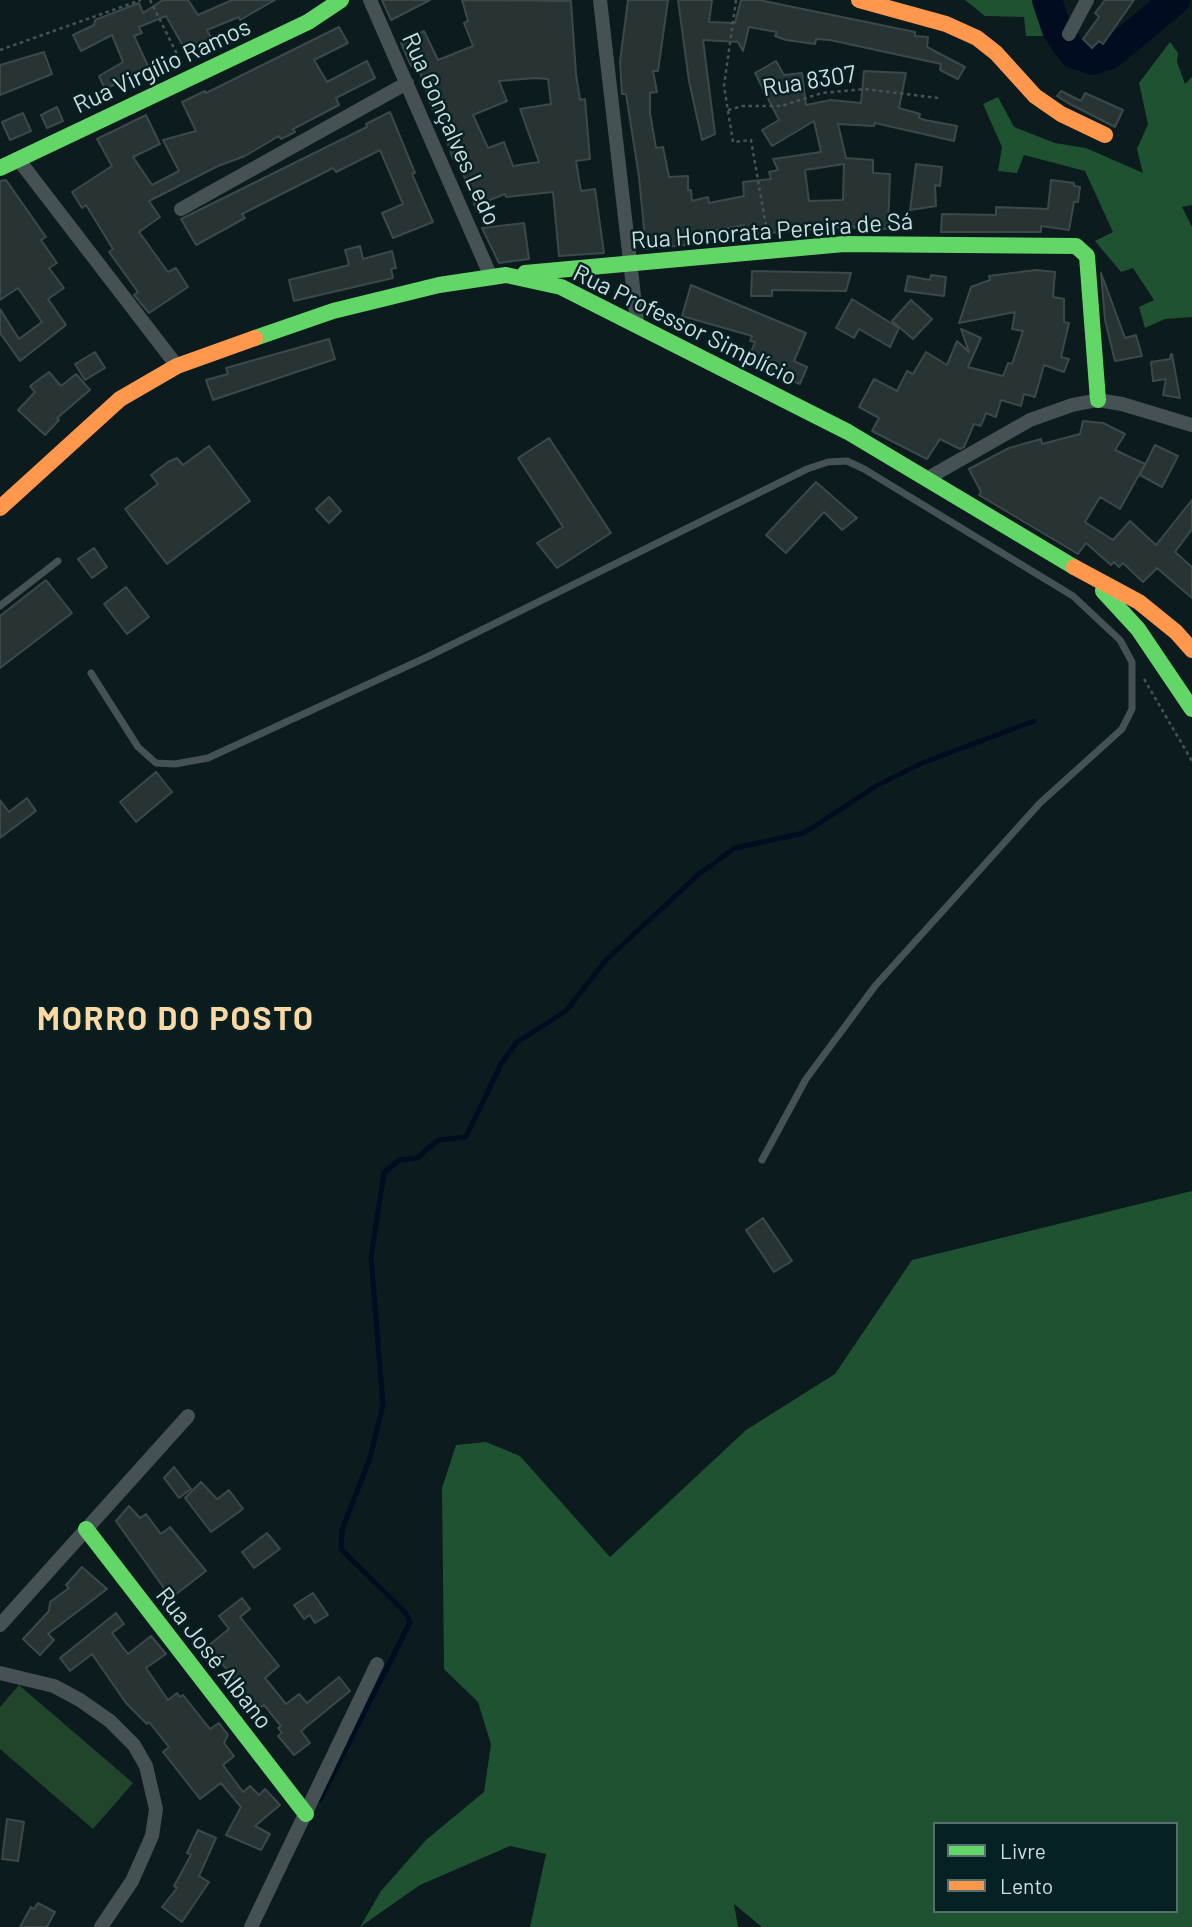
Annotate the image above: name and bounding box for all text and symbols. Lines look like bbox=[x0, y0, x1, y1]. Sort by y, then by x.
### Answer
street label: Rua Virgílio Ramos bbox=[69, 12, 255, 120]
street label: Rua Gonçalves Ledo bbox=[396, 28, 506, 230]
street label: Rua 8307 bbox=[760, 59, 858, 103]
street label: Rua Honorata Pereira de Sá bbox=[630, 207, 914, 255]
street label: Rua Professor Simplício bbox=[568, 258, 802, 392]
district label: MORRO DO POSTO bbox=[39, 1000, 313, 1038]
street label: Rua José Albano bbox=[150, 1581, 278, 1735]
legend bbox=[933, 1822, 1178, 1913]
text: Livre bbox=[1000, 1838, 1046, 1863]
text: Lento bbox=[1000, 1873, 1053, 1898]

